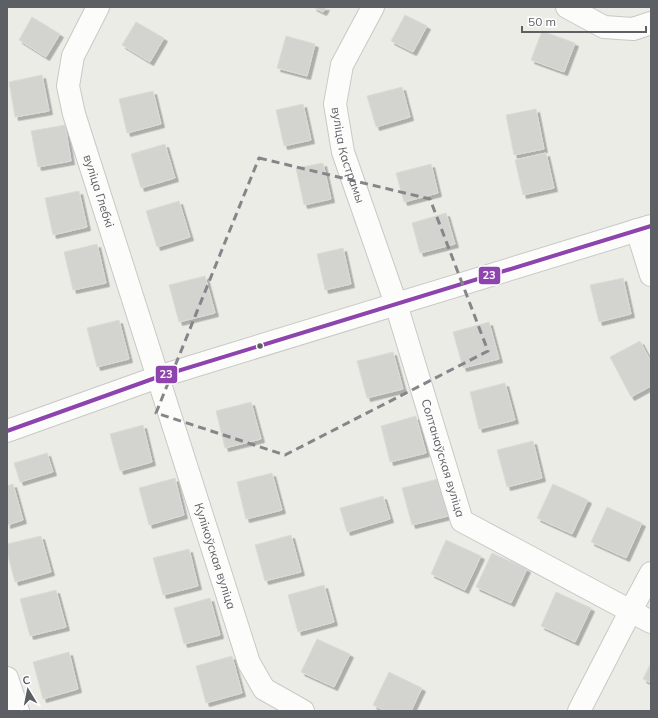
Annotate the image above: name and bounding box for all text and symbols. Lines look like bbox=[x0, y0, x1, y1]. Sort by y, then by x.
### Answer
scale bar bbox=[522, 8, 646, 34]
text: 50 m bbox=[528, 14, 556, 29]
street label: вуліца Кастрамы bbox=[329, 106, 368, 205]
street label: вуліца Глебкі bbox=[80, 153, 118, 229]
line badge: 23 bbox=[478, 266, 501, 285]
text: 23 bbox=[482, 268, 496, 282]
unlabelled marker bbox=[255, 341, 265, 351]
line badge: 23 bbox=[155, 365, 178, 384]
text: 23 bbox=[159, 367, 173, 381]
street label: Солтанаўская вуліца bbox=[418, 397, 468, 519]
street label: Кулікоўская вуліца bbox=[191, 501, 239, 611]
north arrow bbox=[8, 670, 48, 710]
text: С bbox=[21, 673, 32, 688]

